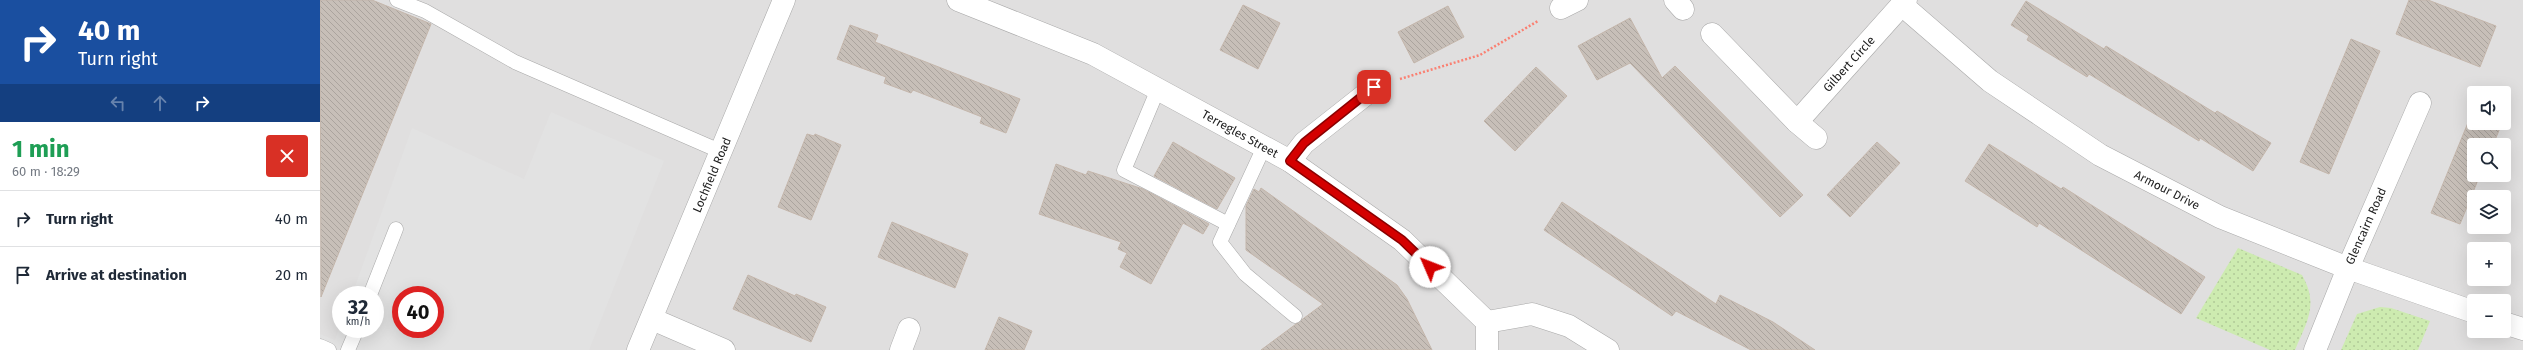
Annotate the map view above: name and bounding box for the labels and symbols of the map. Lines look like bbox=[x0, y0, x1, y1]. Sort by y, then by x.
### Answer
street label: Gilbert Circle bbox=[1820, 33, 1878, 95]
pin bbox=[1357, 70, 1391, 104]
street label: Terregles Street bbox=[1199, 107, 1281, 161]
street label: Lochfield Road bbox=[690, 135, 734, 215]
street label: Armour Drive bbox=[2132, 167, 2202, 213]
street label: Glencairn Road bbox=[2343, 185, 2389, 267]
position arrow bbox=[1409, 246, 1451, 288]
speed limit sign: 40 bbox=[392, 286, 444, 338]

